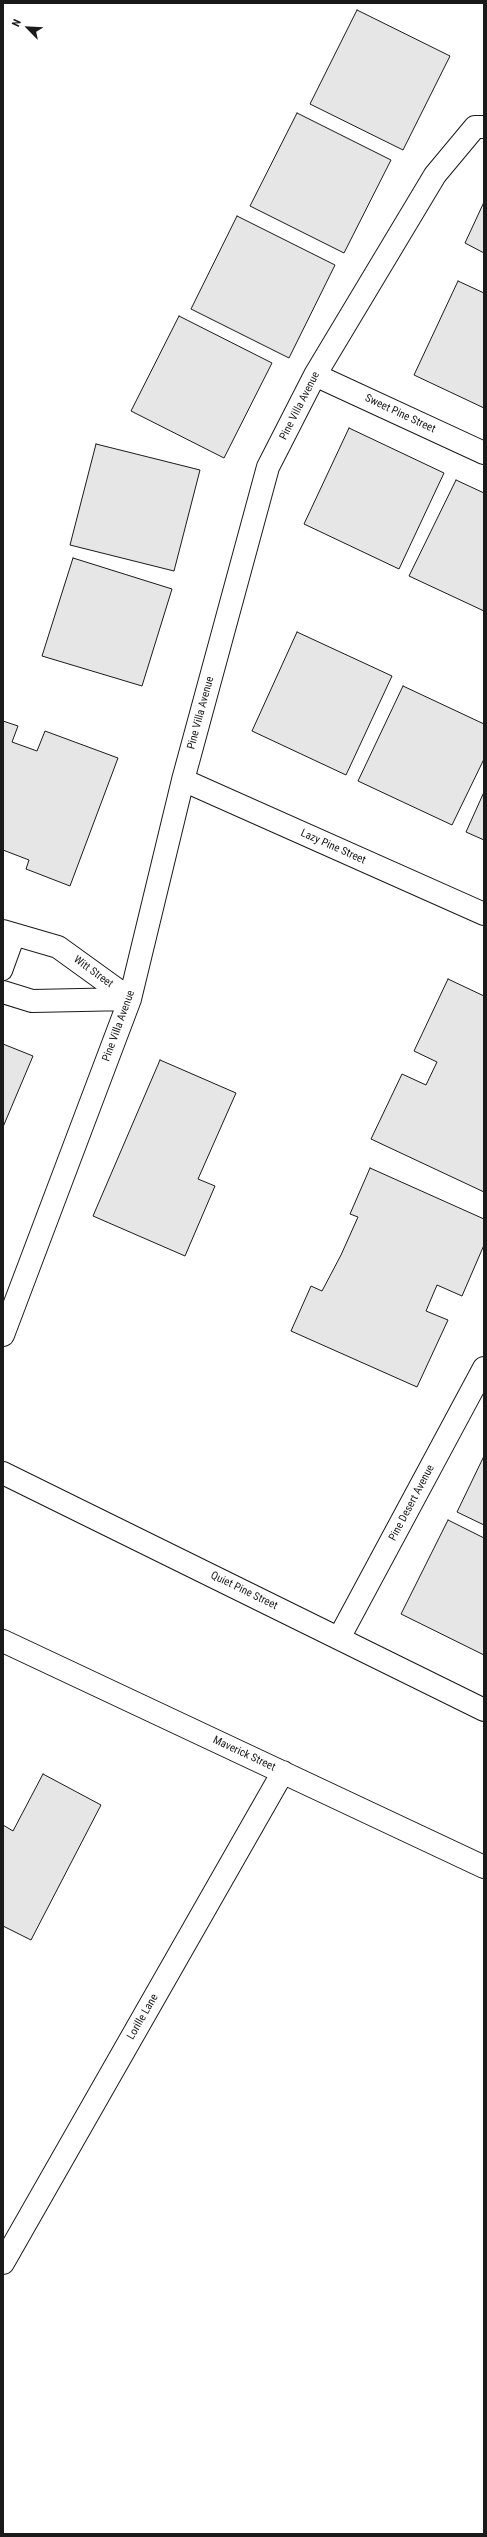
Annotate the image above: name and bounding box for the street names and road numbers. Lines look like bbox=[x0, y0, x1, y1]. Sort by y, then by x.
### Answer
street label: Pine Villa Avenue bbox=[277, 370, 323, 442]
street label: Sweet Pine Street bbox=[363, 392, 437, 436]
street label: Pine Villa Avenue bbox=[185, 675, 217, 751]
street label: Lazy Pine Street bbox=[298, 827, 368, 867]
street label: Witt Street bbox=[71, 953, 115, 991]
street label: Pine Villa Avenue bbox=[100, 989, 138, 1063]
street label: Pine Desert Avenue bbox=[386, 1463, 438, 1543]
street label: Quiet Pine Street bbox=[208, 1569, 280, 1613]
street label: Maverick Street bbox=[211, 1734, 277, 1774]
street label: Lorille Lane bbox=[125, 1992, 161, 2042]

